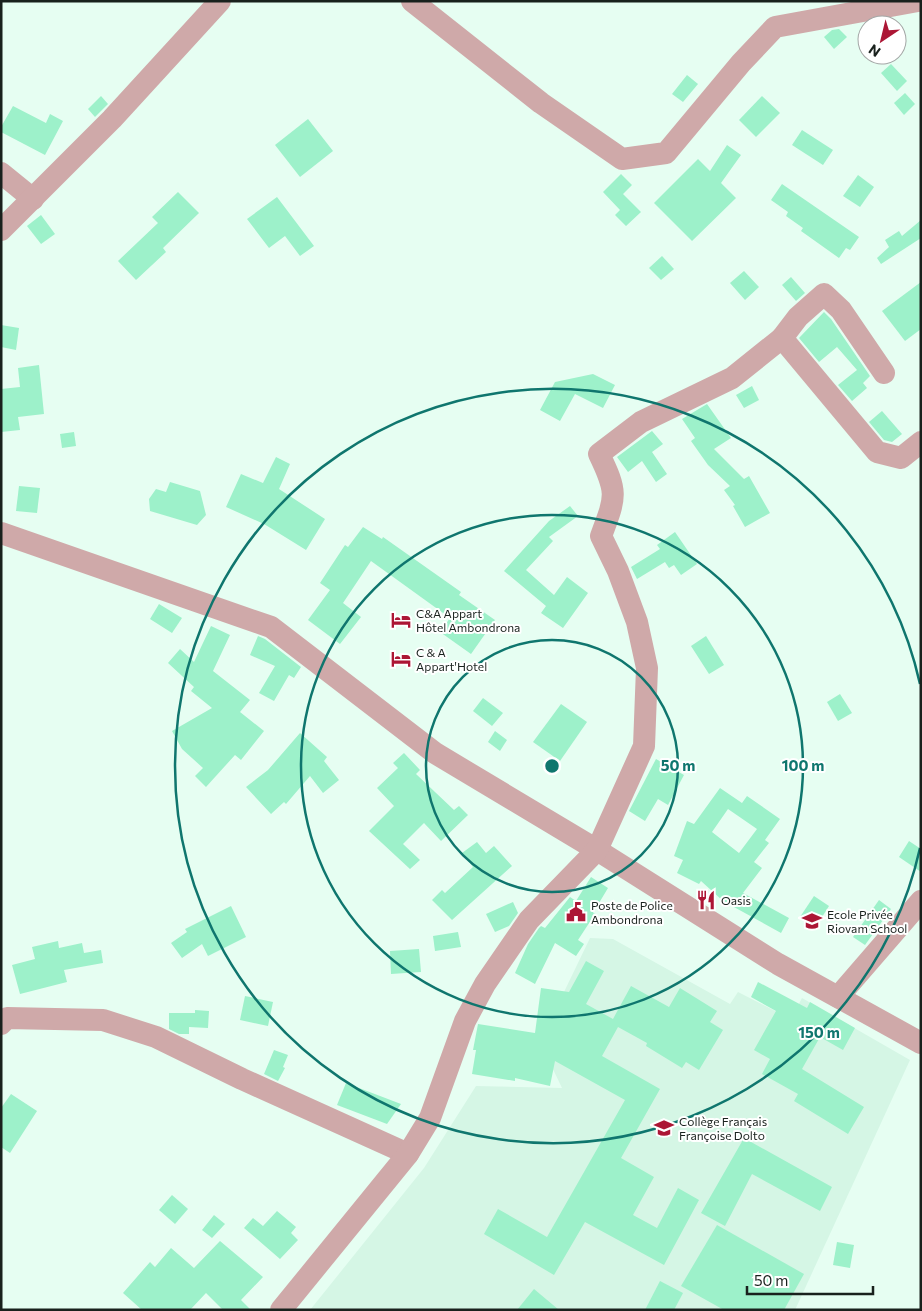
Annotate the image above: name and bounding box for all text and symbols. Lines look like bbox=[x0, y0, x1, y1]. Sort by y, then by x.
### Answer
north arrow bbox=[857, 15, 907, 65]
text: N bbox=[865, 41, 883, 61]
place label: C&A Appart Hôtel Ambondrona bbox=[416, 606, 520, 634]
hotel icon: C&A Appart Hôtel Ambondrona bbox=[390, 609, 412, 631]
place label: C & A Appart'Hotel bbox=[416, 645, 487, 673]
hotel icon: C & A Appart'Hotel bbox=[390, 648, 412, 670]
text: 50 m bbox=[661, 756, 695, 774]
text: 100 m bbox=[782, 756, 824, 774]
centre of rings bbox=[543, 757, 561, 775]
restaurant icon: Oasis bbox=[695, 889, 717, 911]
place label: Oasis bbox=[721, 893, 751, 907]
place label: Poste de Police Ambondrona bbox=[591, 898, 673, 926]
public building icon: Poste de Police Ambondrona bbox=[565, 901, 587, 923]
place label: Ecole Privée Riovam School bbox=[827, 907, 907, 935]
school or university icon: Ecole Privée Riovam School bbox=[801, 910, 823, 932]
text: 150 m bbox=[798, 1023, 840, 1041]
place label: Collège Français Françoise Dolto bbox=[679, 1114, 767, 1142]
school or university icon: Collège Français Françoise Dolto bbox=[653, 1117, 675, 1139]
scale bar bbox=[747, 1264, 873, 1296]
text: 50 m bbox=[754, 1271, 788, 1289]

